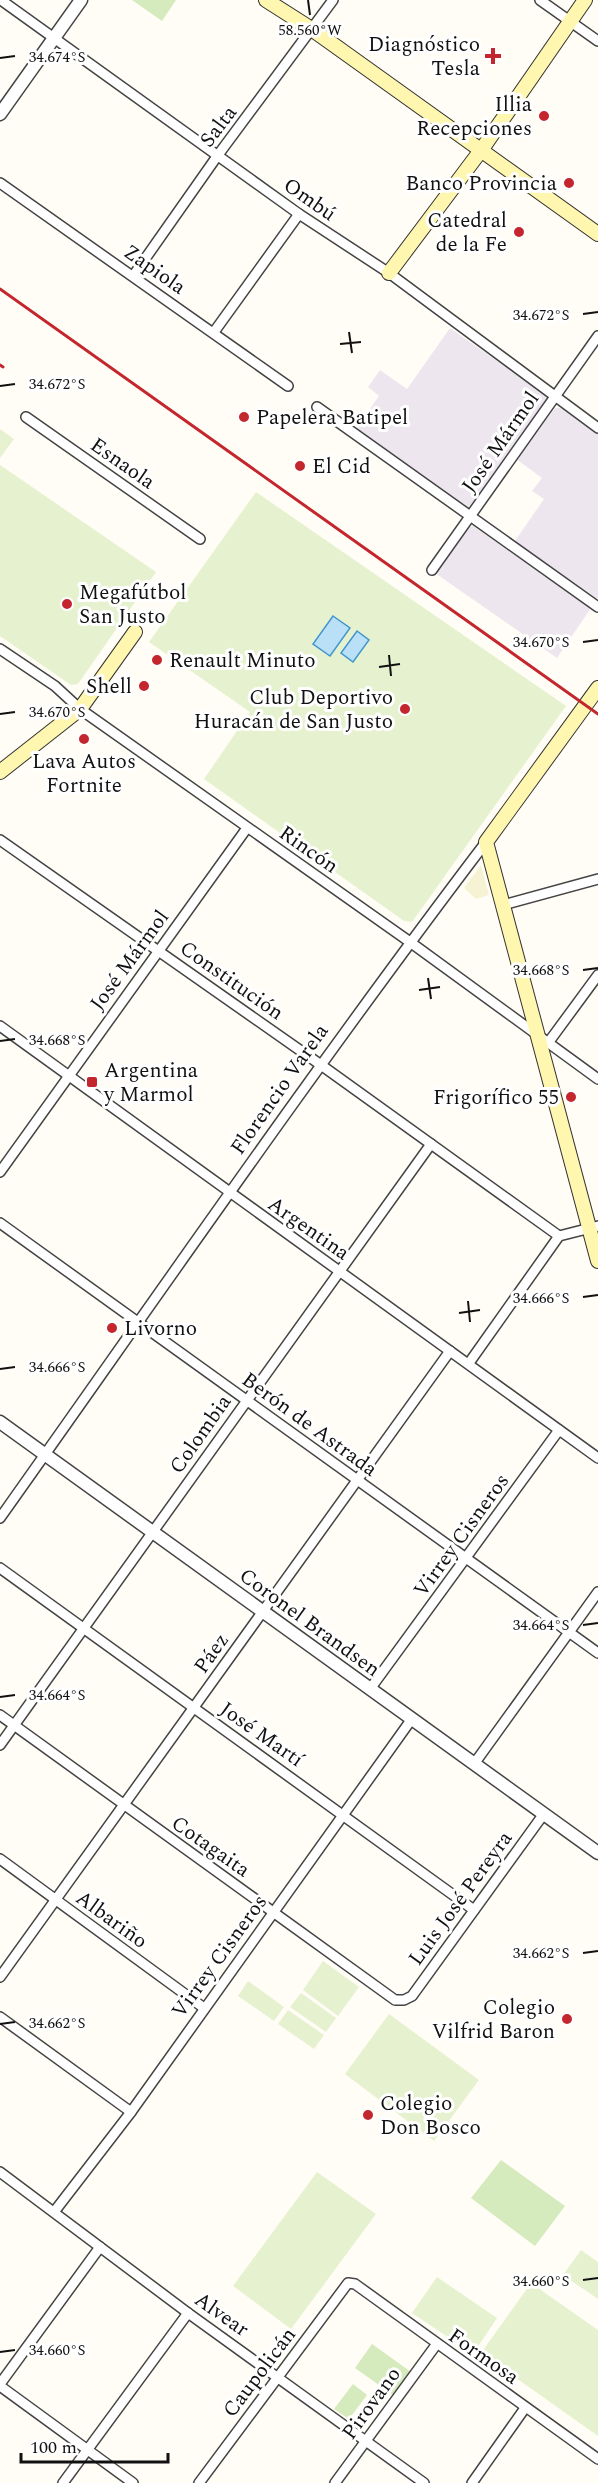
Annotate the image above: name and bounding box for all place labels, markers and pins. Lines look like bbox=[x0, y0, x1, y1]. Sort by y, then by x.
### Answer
place label: Diagnóstico Tesla bbox=[368, 29, 481, 85]
marker: Diagnóstico Tesla bbox=[484, 47, 502, 65]
place label: Illia Recepciones bbox=[416, 89, 533, 145]
marker: Illia Recepciones bbox=[537, 109, 551, 123]
place label: Banco Provincia bbox=[405, 168, 558, 200]
marker: Banco Provincia bbox=[562, 176, 576, 190]
place label: Catedral de la Fe bbox=[427, 205, 507, 261]
marker: Catedral de la Fe bbox=[512, 225, 526, 239]
place label: Papelera Batipel bbox=[256, 402, 408, 434]
marker: Papelera Batipel bbox=[237, 410, 251, 424]
place label: El Cid bbox=[312, 451, 371, 483]
marker: El Cid bbox=[293, 459, 307, 473]
place label: Megafútbol San Justo bbox=[79, 577, 186, 633]
marker: Megafútbol San Justo bbox=[60, 597, 74, 611]
place label: Renault Minuto bbox=[169, 645, 316, 677]
marker: Renault Minuto bbox=[150, 653, 164, 667]
place label: Shell bbox=[86, 671, 132, 703]
marker: Shell bbox=[137, 679, 151, 693]
place label: Club Deportivo Huracán de San Justo bbox=[194, 682, 393, 738]
marker: Club Deportivo Huracán de San Justo bbox=[398, 702, 412, 716]
marker: Lava Autos Fortnite bbox=[77, 732, 91, 746]
place label: Lava Autos Fortnite bbox=[32, 746, 136, 802]
place label: Argentina y Marmol bbox=[103, 1055, 199, 1111]
marker: Argentina y Marmol bbox=[85, 1075, 99, 1089]
place label: Frigorífico 55 bbox=[433, 1082, 559, 1114]
marker: Frigorífico 55 bbox=[564, 1090, 578, 1104]
place label: Livorno bbox=[124, 1313, 197, 1345]
marker: Livorno bbox=[105, 1321, 119, 1335]
place label: Colegio Vilfrid Baron bbox=[432, 1992, 555, 2048]
marker: Colegio Vilfrid Baron bbox=[560, 2012, 574, 2026]
place label: Colegio Don Bosco bbox=[380, 2088, 481, 2144]
marker: Colegio Don Bosco bbox=[361, 2108, 375, 2122]

